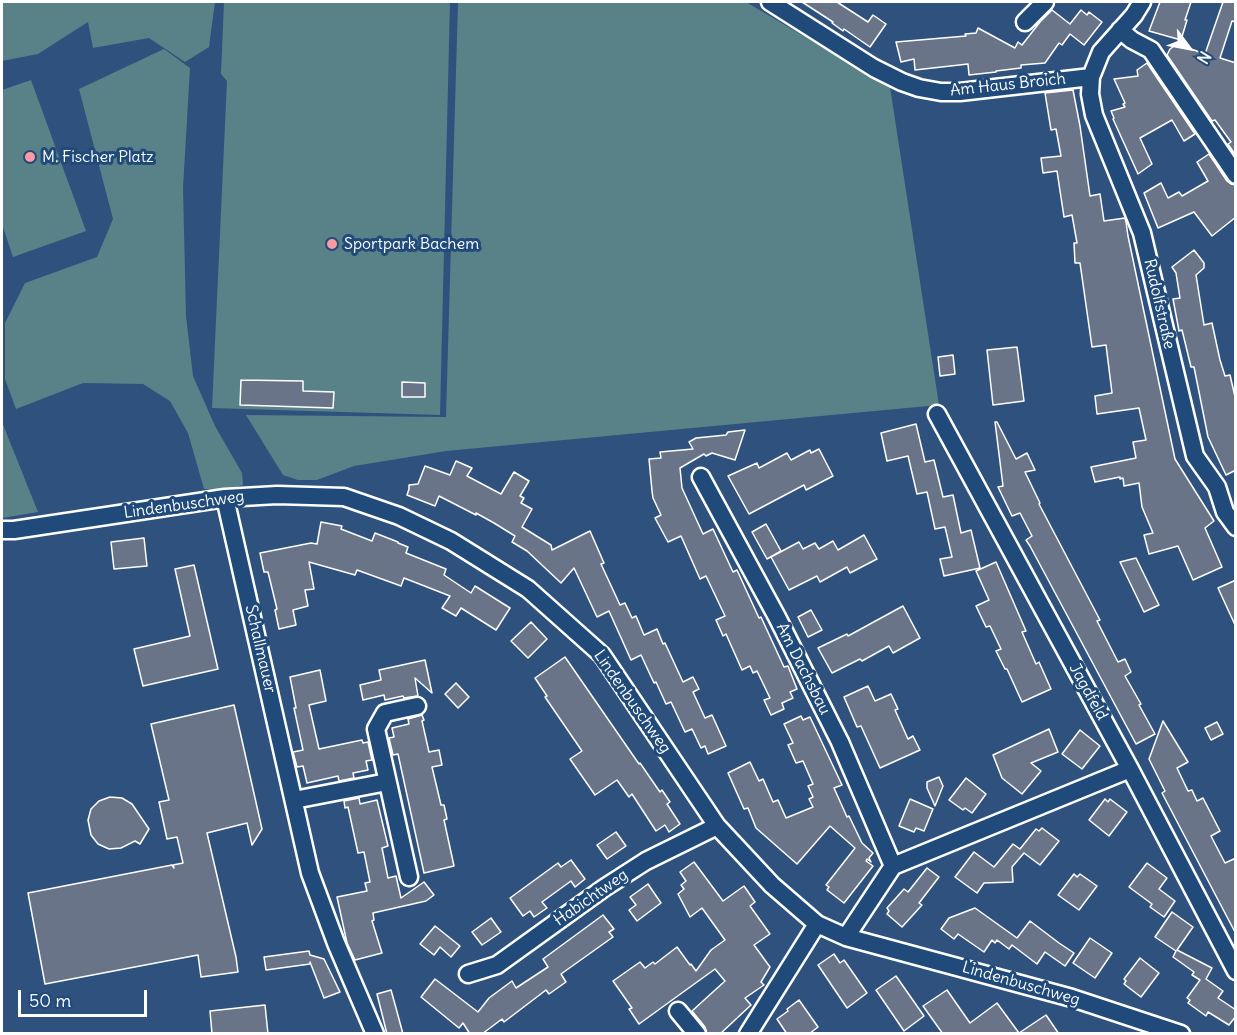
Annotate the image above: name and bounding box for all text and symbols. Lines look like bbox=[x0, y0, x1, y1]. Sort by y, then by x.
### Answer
north arrow bbox=[1159, 18, 1219, 78]
text: N bbox=[1193, 48, 1216, 68]
street label: Am Haus Broich bbox=[949, 69, 1067, 101]
place label: M. Fischer Platz bbox=[42, 147, 154, 167]
marker: M. Fischer Platz bbox=[23, 150, 37, 164]
place label: Sportpark Bachem bbox=[344, 234, 479, 254]
marker: Sportpark Bachem bbox=[325, 237, 339, 251]
street label: Rudolfstraße bbox=[1139, 257, 1179, 351]
street label: Lindenbuschweg bbox=[122, 487, 246, 523]
street label: Schallmauer bbox=[241, 603, 279, 695]
street label: Am Dachsbau bbox=[772, 620, 834, 718]
street label: Lindenbuschweg bbox=[589, 647, 675, 757]
street label: Jagdfeld bbox=[1065, 660, 1111, 724]
street label: Habichtweg bbox=[550, 866, 632, 930]
street label: Lindenbuschweg bbox=[960, 958, 1082, 1010]
scale bar bbox=[21, 978, 150, 1016]
text: 50 m bbox=[29, 989, 71, 1012]

